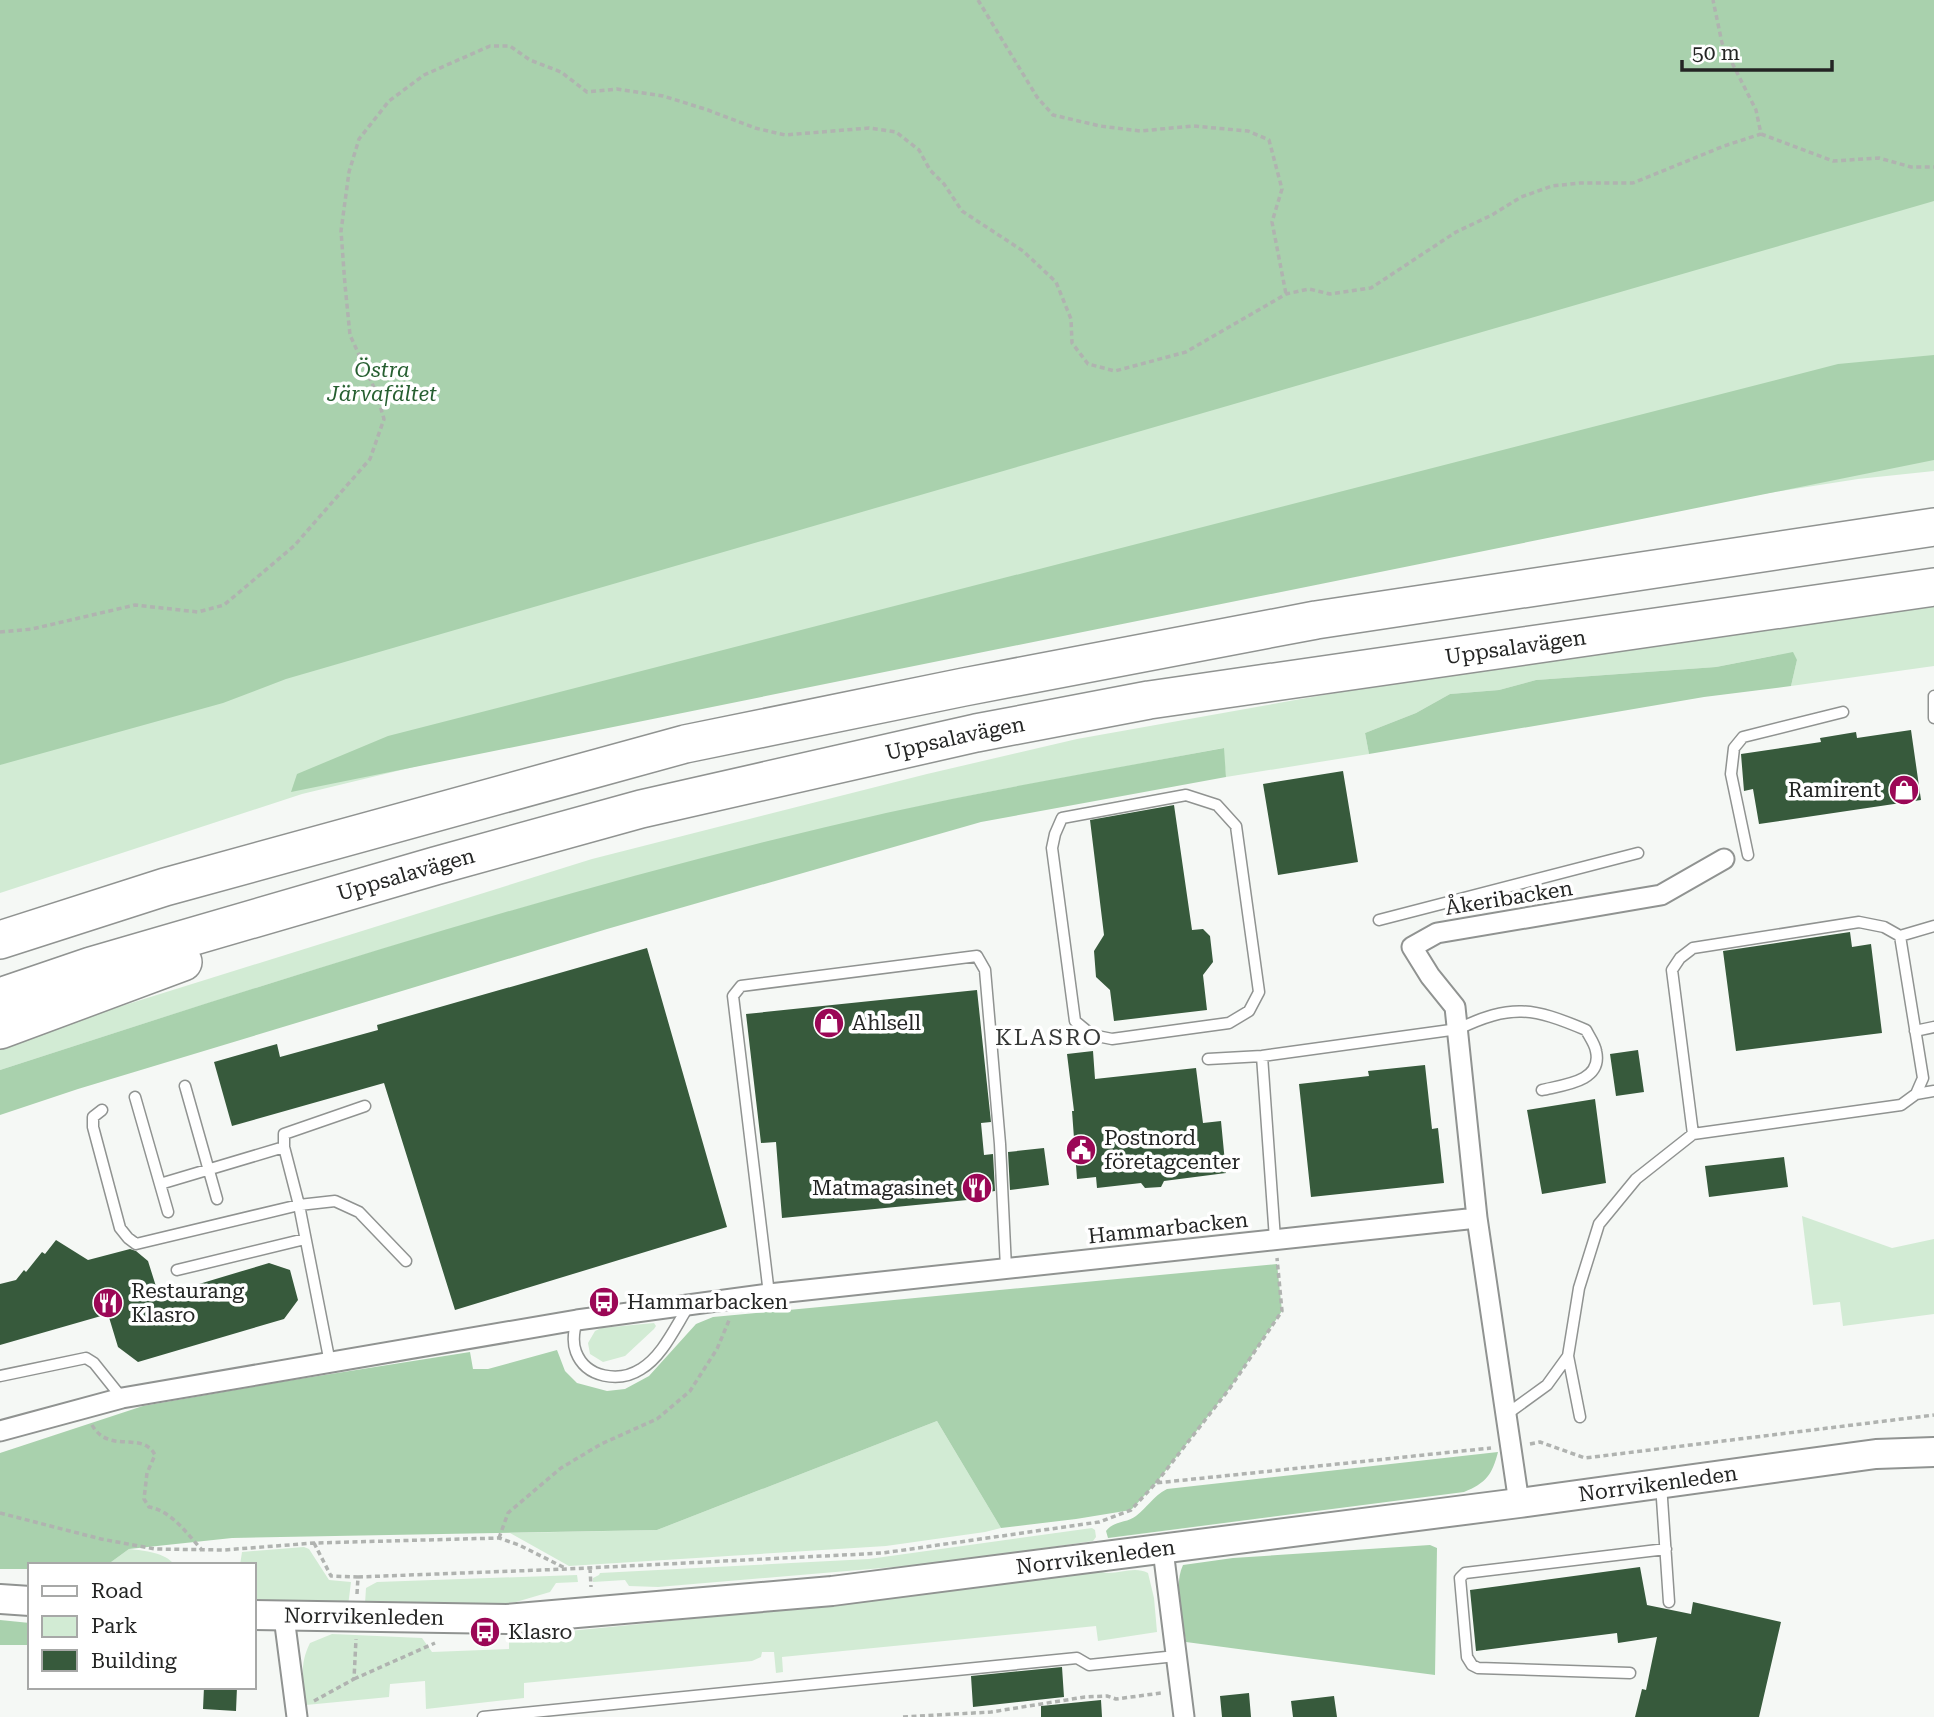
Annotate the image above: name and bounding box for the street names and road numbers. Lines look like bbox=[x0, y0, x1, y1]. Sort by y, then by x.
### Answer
street label: Uppsalavägen bbox=[1443, 625, 1588, 669]
street label: Uppsalavägen bbox=[883, 712, 1027, 765]
street label: Uppsalavägen bbox=[334, 843, 478, 906]
street label: Åkeribacken bbox=[1443, 875, 1575, 920]
street label: Hammarbacken bbox=[1087, 1208, 1250, 1248]
street label: Norrvikenleden bbox=[1577, 1461, 1739, 1507]
street label: Norrvikenleden bbox=[1015, 1535, 1177, 1579]
street label: Norrvikenleden bbox=[284, 1603, 445, 1630]

